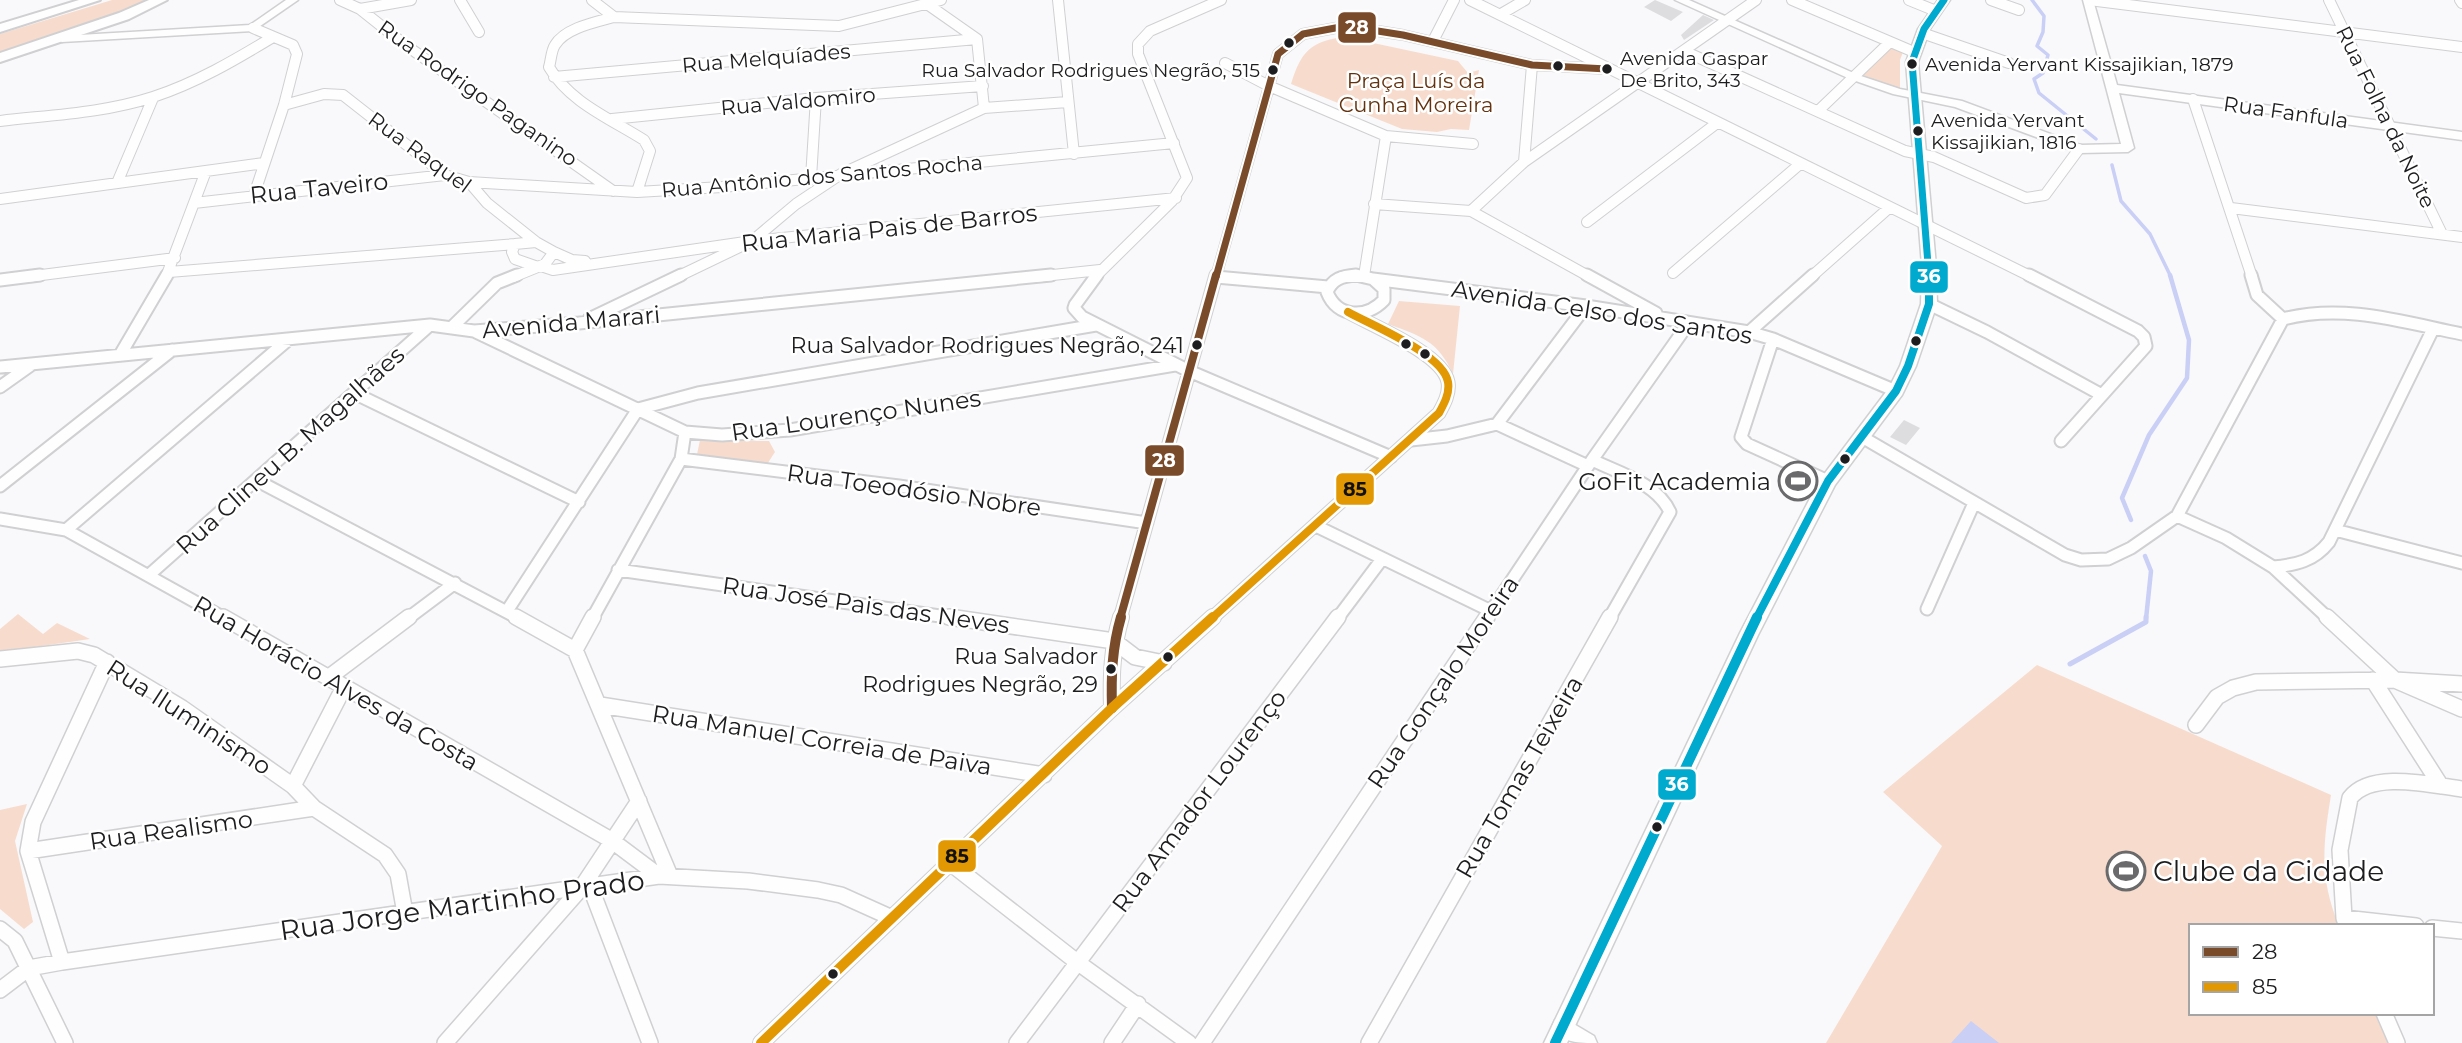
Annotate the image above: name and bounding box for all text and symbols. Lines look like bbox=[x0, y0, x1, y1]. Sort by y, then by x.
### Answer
line badge: 28 bbox=[1337, 11, 1377, 44]
street label: Rua Rodrigo Paganino bbox=[373, 15, 583, 171]
text: 28 bbox=[1345, 16, 1369, 39]
street label: Rua Folha da Noite bbox=[2331, 22, 2441, 212]
unlabelled marker bbox=[1282, 36, 1296, 50]
street label: Rua Melquíades bbox=[681, 38, 851, 78]
place label: Avenida Gaspar De Brito, 343 bbox=[1620, 47, 1768, 92]
place label: Avenida Yervant Kissajikian, 1879 bbox=[1925, 53, 2234, 76]
marker: Avenida Yervant Kissajikian, 1879 bbox=[1905, 57, 1919, 71]
place label: Rua Salvador Rodrigues Negrão, 515 bbox=[921, 59, 1260, 82]
unlabelled marker bbox=[1551, 59, 1565, 73]
marker: Avenida Gaspar De Brito, 343 bbox=[1600, 62, 1614, 76]
marker: Rua Salvador Rodrigues Negrão, 515 bbox=[1266, 63, 1280, 77]
park label: Praça Luís da Cunha Moreira bbox=[1339, 68, 1493, 117]
street label: Rua Valdomiro bbox=[720, 82, 876, 120]
street label: Rua Fanfula bbox=[2222, 91, 2350, 133]
street label: Rua Raquel bbox=[364, 106, 476, 198]
place label: Avenida Yervant Kissajikian, 1816 bbox=[1931, 109, 2085, 154]
marker: Avenida Yervant Kissajikian, 1816 bbox=[1911, 124, 1925, 138]
street label: Rua Antônio dos Santos Rocha bbox=[660, 149, 984, 203]
street label: Rua Taveiro bbox=[248, 166, 390, 210]
street label: Rua Maria Pais de Barros bbox=[739, 198, 1039, 258]
line badge: 36 bbox=[1909, 260, 1949, 294]
text: 36 bbox=[1916, 265, 1941, 288]
street label: Avenida Celso dos Santos bbox=[1450, 274, 1754, 350]
street label: Avenida Marari bbox=[481, 300, 661, 344]
place label: Rua Salvador Rodrigues Negrão, 241 bbox=[791, 332, 1184, 359]
unlabelled marker bbox=[1909, 334, 1923, 348]
unlabelled marker bbox=[1399, 337, 1413, 351]
marker: Rua Salvador Rodrigues Negrão, 241 bbox=[1190, 338, 1204, 352]
street label: Rua Clineu B. Magalhães bbox=[170, 340, 410, 560]
unlabelled marker bbox=[1418, 347, 1432, 361]
street label: Rua Lourenço Nunes bbox=[729, 383, 983, 447]
line badge: 28 bbox=[1144, 444, 1185, 477]
text: 28 bbox=[1152, 449, 1176, 472]
unlabelled marker bbox=[1838, 452, 1852, 466]
street label: Rua Toeodósio Nobre bbox=[785, 458, 1043, 522]
sports icon: GoFit Academia bbox=[1777, 460, 1819, 502]
place label: GoFit Academia bbox=[1578, 467, 1771, 496]
line badge: 85 bbox=[1335, 472, 1375, 506]
text: 85 bbox=[1343, 478, 1367, 501]
street label: Rua José Pais das Neves bbox=[720, 570, 1012, 640]
street label: Rua Gonçalo Moreira bbox=[1361, 570, 1525, 794]
street label: Rua Horácio Alves da Costa bbox=[188, 589, 484, 777]
place label: Rua Salvador Rodrigues Negrão, 29 bbox=[862, 643, 1098, 698]
unlabelled marker bbox=[1161, 650, 1175, 664]
street label: Rua Iluminismo bbox=[101, 653, 277, 781]
marker: Rua Salvador Rodrigues Negrão, 29 bbox=[1104, 662, 1118, 676]
street label: Rua Tomas Teixeira bbox=[1449, 671, 1589, 883]
street label: Rua Amador Lourenço bbox=[1106, 684, 1292, 918]
street label: Rua Manuel Correia de Paiva bbox=[650, 699, 994, 781]
line badge: 36 bbox=[1657, 768, 1697, 801]
text: 36 bbox=[1664, 773, 1689, 796]
street label: Rua Realismo bbox=[87, 804, 255, 856]
unlabelled marker bbox=[1650, 820, 1664, 834]
line badge: 85 bbox=[937, 839, 977, 873]
text: 85 bbox=[945, 845, 969, 868]
sports icon: Clube da Cidade bbox=[2105, 850, 2147, 892]
place label: Clube da Cidade bbox=[2153, 854, 2384, 888]
street label: Rua Jorge Martinho Prado bbox=[277, 863, 647, 947]
legend bbox=[2189, 924, 2434, 1015]
text: 28 bbox=[2252, 939, 2277, 964]
unlabelled marker bbox=[826, 967, 840, 981]
text: 85 bbox=[2252, 974, 2277, 999]

